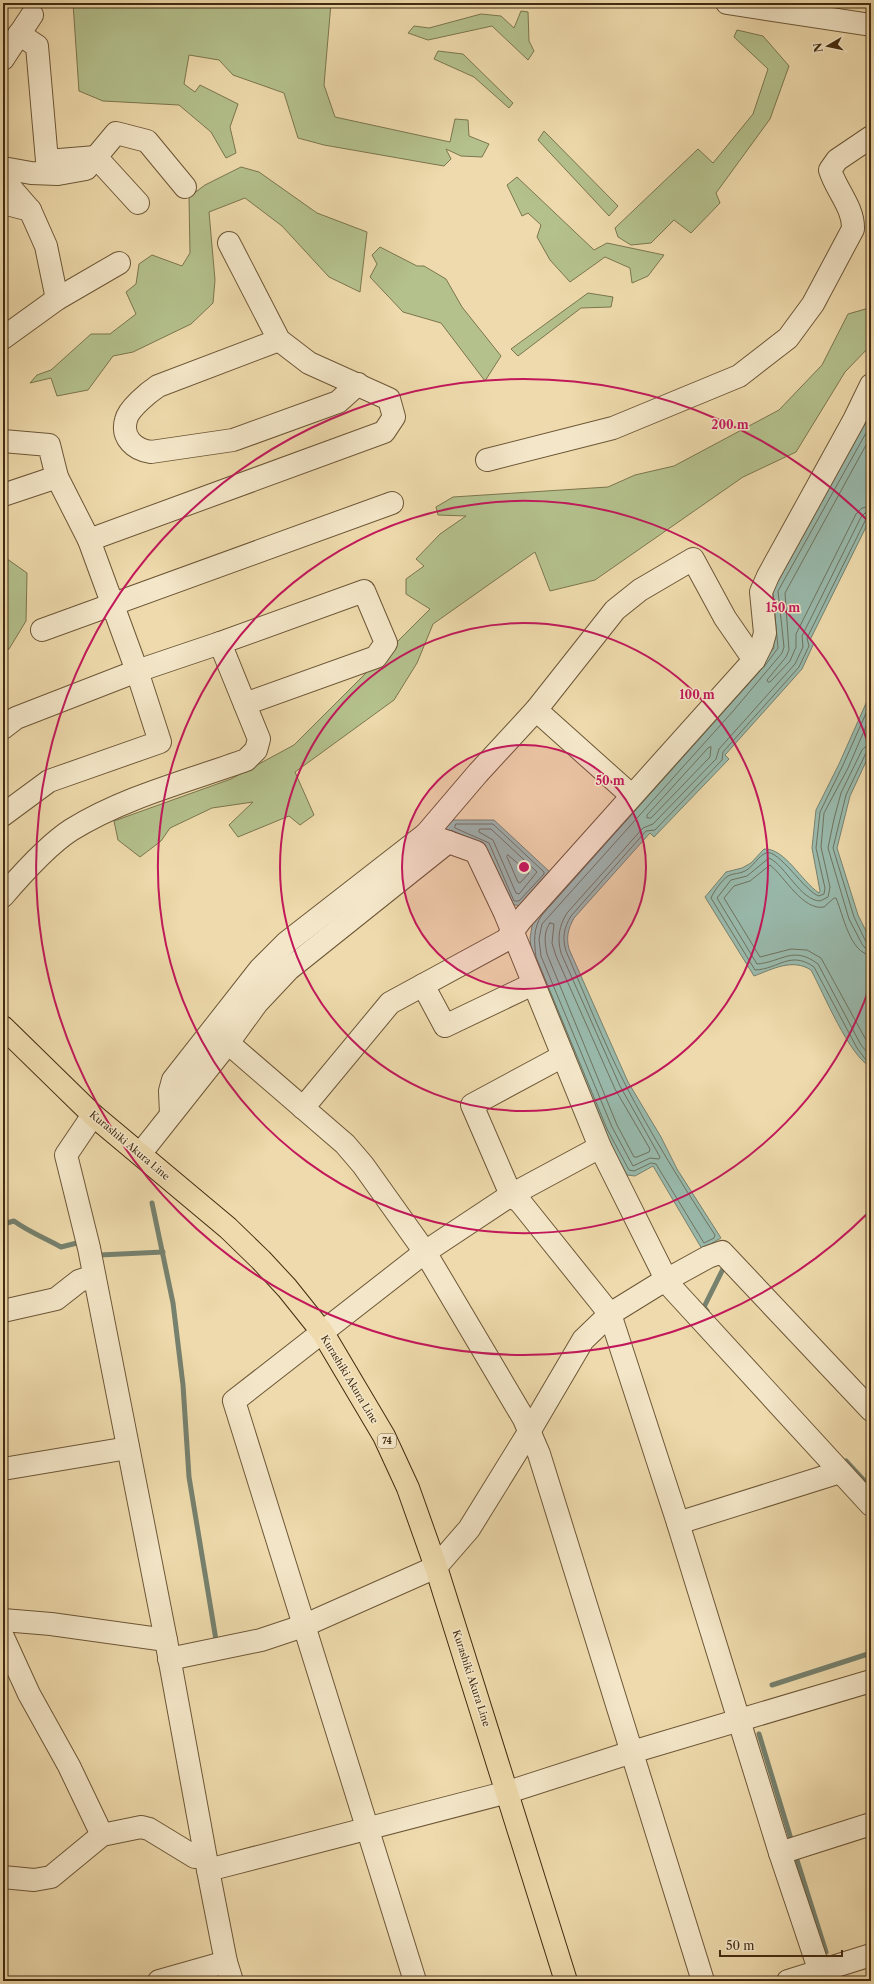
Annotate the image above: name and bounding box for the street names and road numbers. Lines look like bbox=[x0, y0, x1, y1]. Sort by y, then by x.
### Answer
street label: Kurashiki Akura Line bbox=[87, 1108, 173, 1183]
street label: Kurashiki Akura Line bbox=[318, 1333, 381, 1426]
road number: 74 bbox=[378, 1434, 396, 1448]
street label: Kurashiki Akura Line bbox=[450, 1628, 493, 1729]

